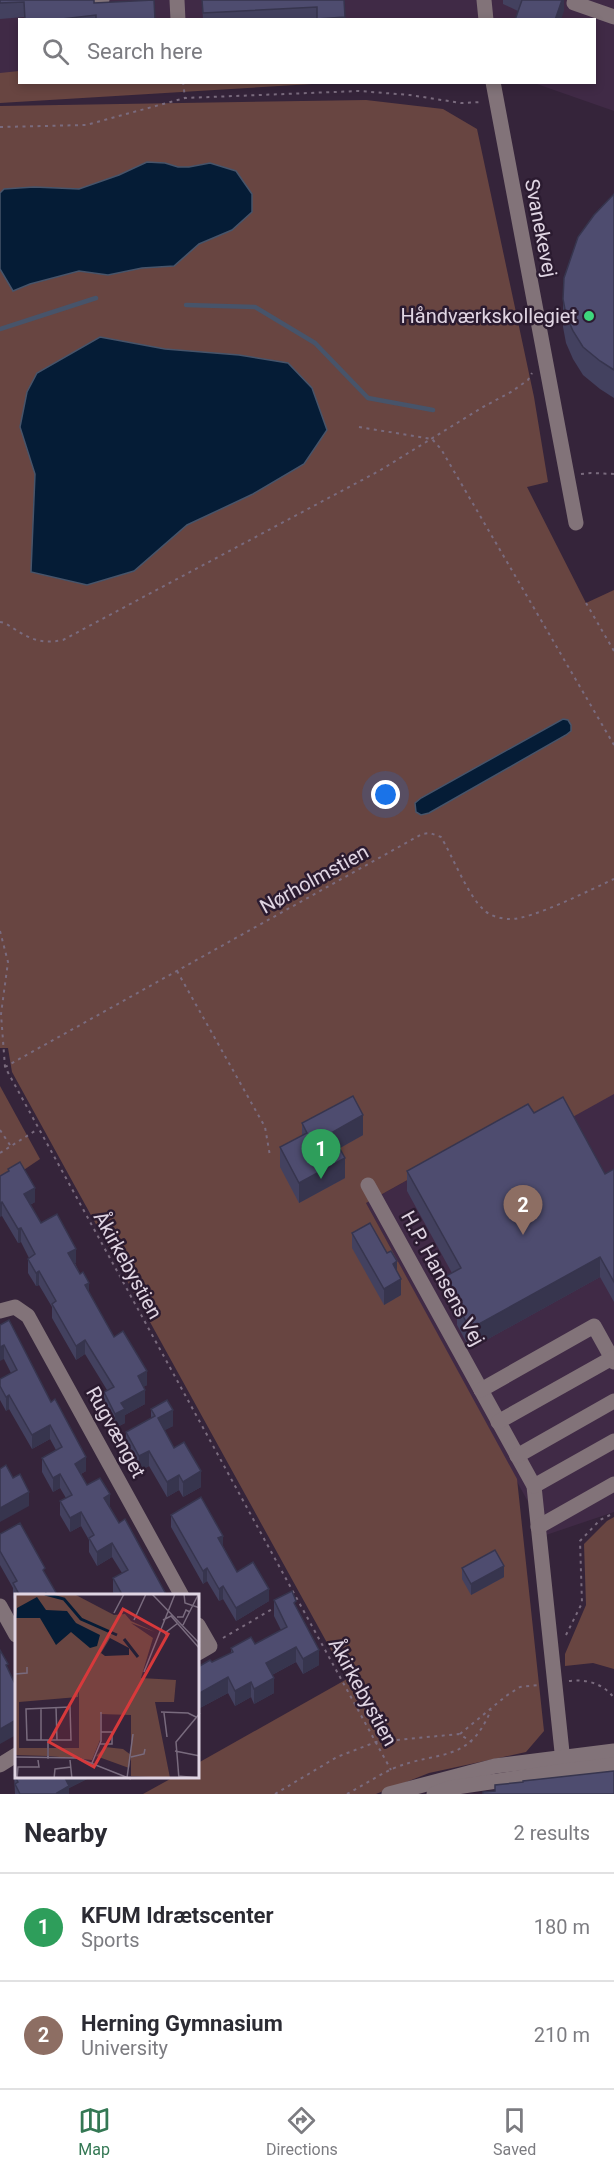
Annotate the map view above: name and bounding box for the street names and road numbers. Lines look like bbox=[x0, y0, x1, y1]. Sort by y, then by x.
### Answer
street label: Svanekevej bbox=[520, 177, 562, 279]
street label: Nørholmstien bbox=[255, 839, 373, 919]
street label: H.P. Hansens Vej bbox=[396, 1206, 490, 1350]
street label: Åkirkebystien bbox=[89, 1207, 167, 1323]
street label: Rugvænget bbox=[81, 1382, 151, 1482]
street label: Åkirkebystien bbox=[324, 1634, 402, 1750]

